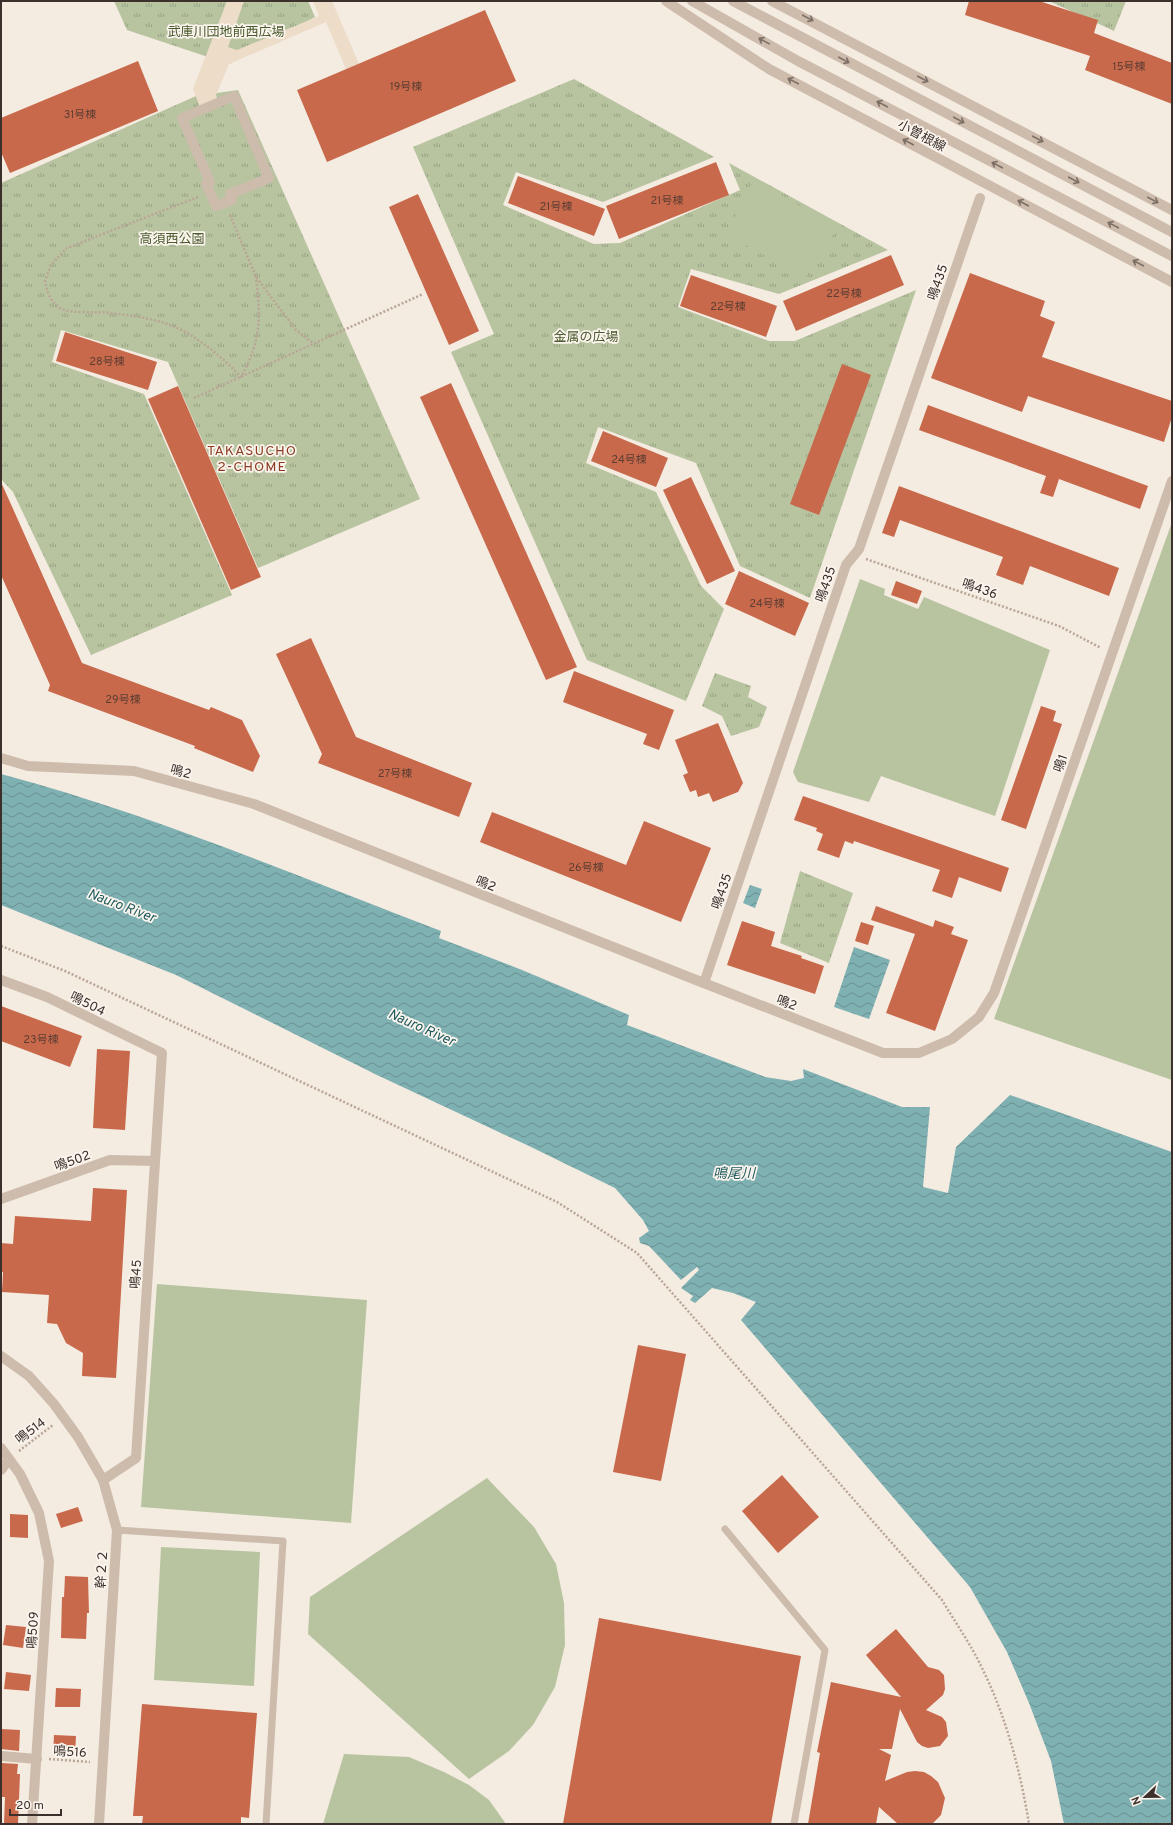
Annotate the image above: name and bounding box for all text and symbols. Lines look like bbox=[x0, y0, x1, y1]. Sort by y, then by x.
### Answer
one-way arrow bbox=[801, 15, 813, 22]
park label: 武庫川団地前西広場 bbox=[167, 24, 285, 41]
one-way arrow bbox=[758, 37, 770, 45]
one-way arrow bbox=[838, 57, 850, 64]
house number: 15号棟 bbox=[1113, 60, 1145, 74]
one-way arrow bbox=[916, 75, 928, 83]
one-way arrow bbox=[787, 77, 799, 84]
house number: 19号棟 bbox=[390, 80, 422, 94]
one-way arrow bbox=[876, 100, 888, 108]
house number: 31号棟 bbox=[64, 108, 96, 122]
street label: 小曽根線 bbox=[894, 117, 948, 156]
one-way arrow bbox=[953, 117, 965, 124]
one-way arrow bbox=[1031, 136, 1043, 143]
one-way arrow bbox=[902, 138, 914, 145]
one-way arrow bbox=[992, 160, 1004, 168]
one-way arrow bbox=[1068, 177, 1080, 185]
house number: 21号棟 bbox=[651, 194, 683, 208]
one-way arrow bbox=[1146, 196, 1158, 204]
one-way arrow bbox=[1017, 198, 1029, 206]
house number: 21号棟 bbox=[540, 200, 572, 214]
one-way arrow bbox=[1107, 221, 1119, 228]
park label: 高須西公園 bbox=[139, 232, 205, 248]
one-way arrow bbox=[1132, 259, 1144, 267]
street label: 鳴435 bbox=[924, 262, 952, 303]
house number: 22号棟 bbox=[826, 287, 862, 301]
house number: 22号棟 bbox=[710, 300, 746, 314]
park label: 金属の広場 bbox=[553, 330, 619, 346]
house number: 28号棟 bbox=[89, 355, 125, 369]
district label: TAKASUCHO 2-CHOME bbox=[207, 443, 297, 476]
house number: 24号棟 bbox=[611, 453, 647, 467]
street label: 鳴435 bbox=[812, 564, 840, 605]
street label: 鳴436 bbox=[959, 575, 1000, 603]
house number: 24号棟 bbox=[749, 597, 785, 611]
house number: 29号棟 bbox=[105, 693, 141, 707]
street label: 鳴1 bbox=[1050, 752, 1072, 775]
street label: 鳴2 bbox=[168, 762, 193, 783]
house number: 27号棟 bbox=[378, 767, 412, 781]
house number: 26号棟 bbox=[568, 861, 604, 875]
street label: 鳴435 bbox=[708, 871, 736, 912]
street label: 鳴2 bbox=[473, 873, 498, 896]
water label: Nauro River bbox=[85, 886, 159, 928]
street label: 鳴504 bbox=[67, 988, 108, 1020]
street label: 鳴2 bbox=[774, 992, 799, 1015]
water label: Nauro River bbox=[385, 1006, 459, 1051]
house number: 23号棟 bbox=[23, 1033, 59, 1047]
street label: 鳴502 bbox=[52, 1147, 93, 1176]
water label: 鳴尾川 bbox=[713, 1166, 757, 1183]
street label: 鳴45 bbox=[127, 1259, 146, 1289]
street label: 鳴514 bbox=[12, 1414, 49, 1448]
street label: 幹２２ bbox=[94, 1549, 112, 1589]
street label: 鳴509 bbox=[24, 1611, 43, 1649]
street label: 鳴516 bbox=[53, 1743, 87, 1762]
north arrow bbox=[1125, 1777, 1165, 1817]
scale bar bbox=[10, 1791, 61, 1817]
text: N bbox=[1129, 1794, 1145, 1807]
text: 20 m bbox=[16, 1798, 44, 1814]

